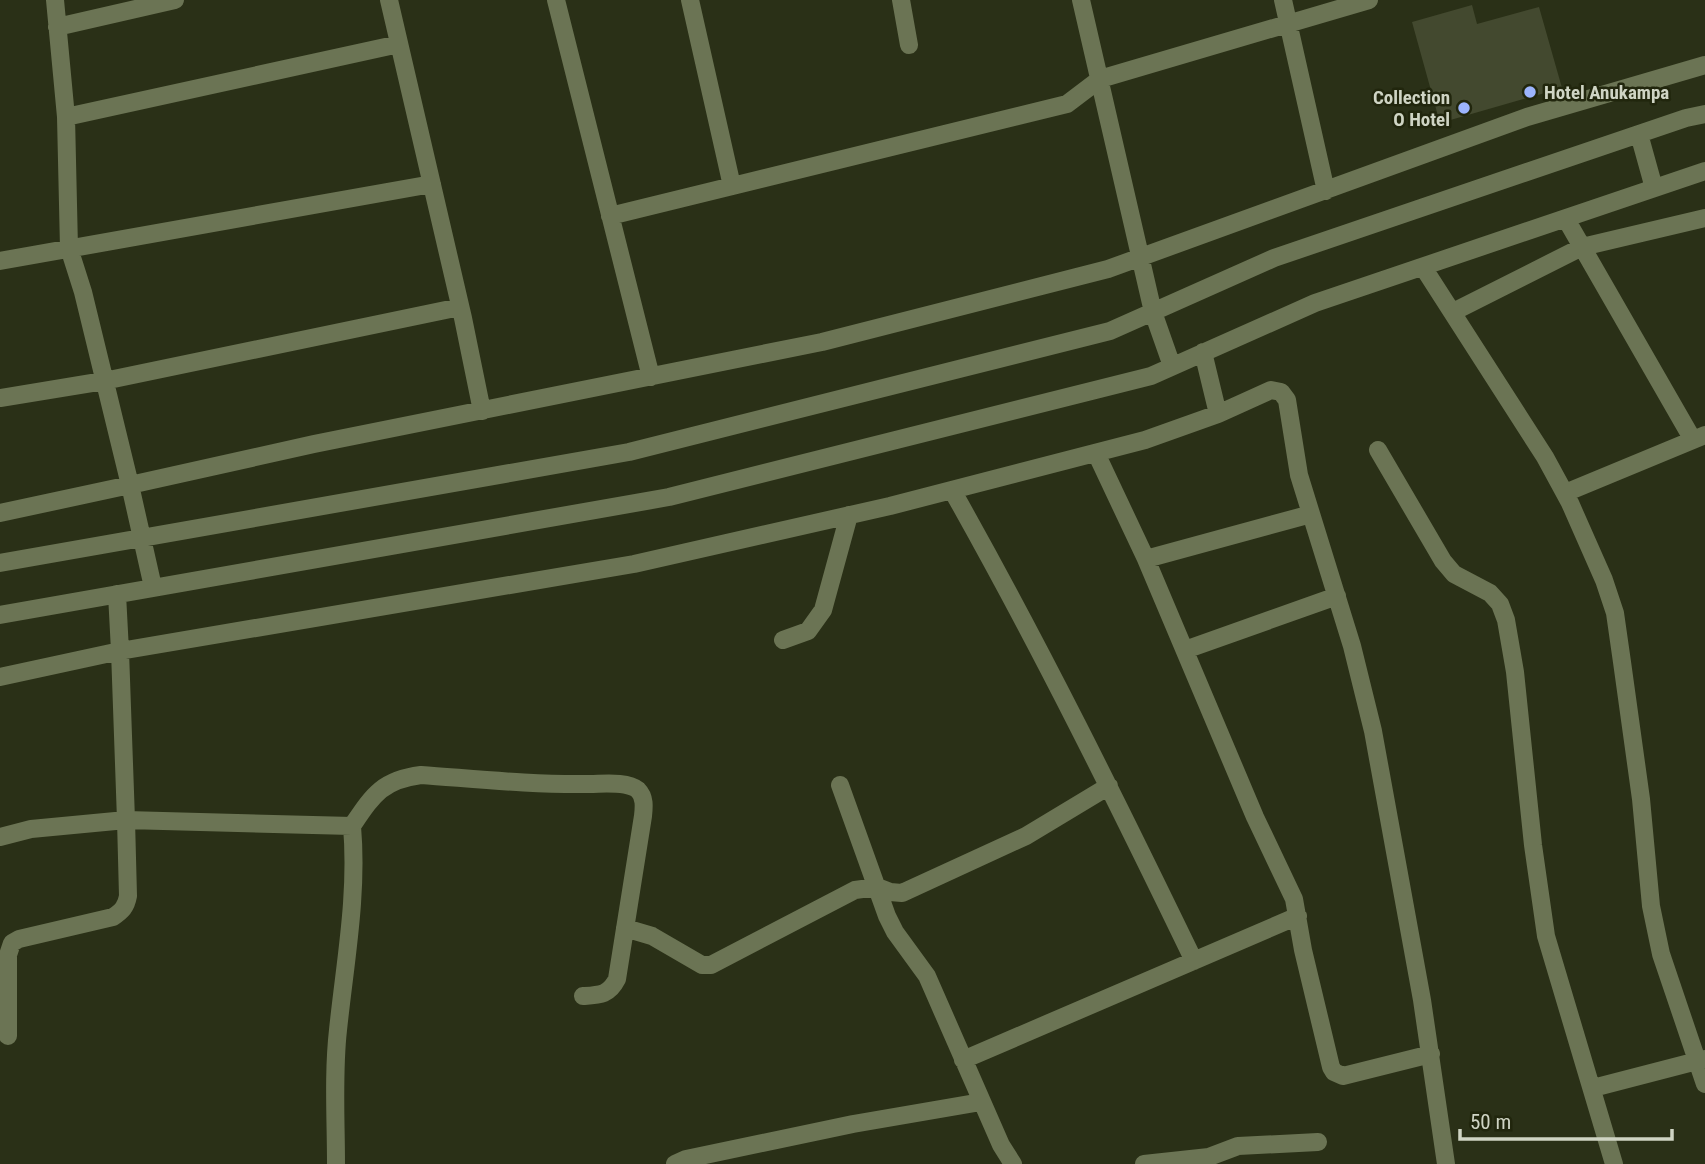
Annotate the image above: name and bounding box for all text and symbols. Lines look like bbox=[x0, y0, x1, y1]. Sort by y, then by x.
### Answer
place label: Hotel Anukampa bbox=[1544, 81, 1669, 104]
marker: Hotel Anukampa bbox=[1522, 84, 1538, 100]
place label: Collection O Hotel bbox=[1373, 86, 1450, 131]
marker: Collection O Hotel bbox=[1456, 100, 1472, 116]
scale bar bbox=[1460, 1098, 1672, 1142]
text: 50 m bbox=[1470, 1110, 1511, 1134]

